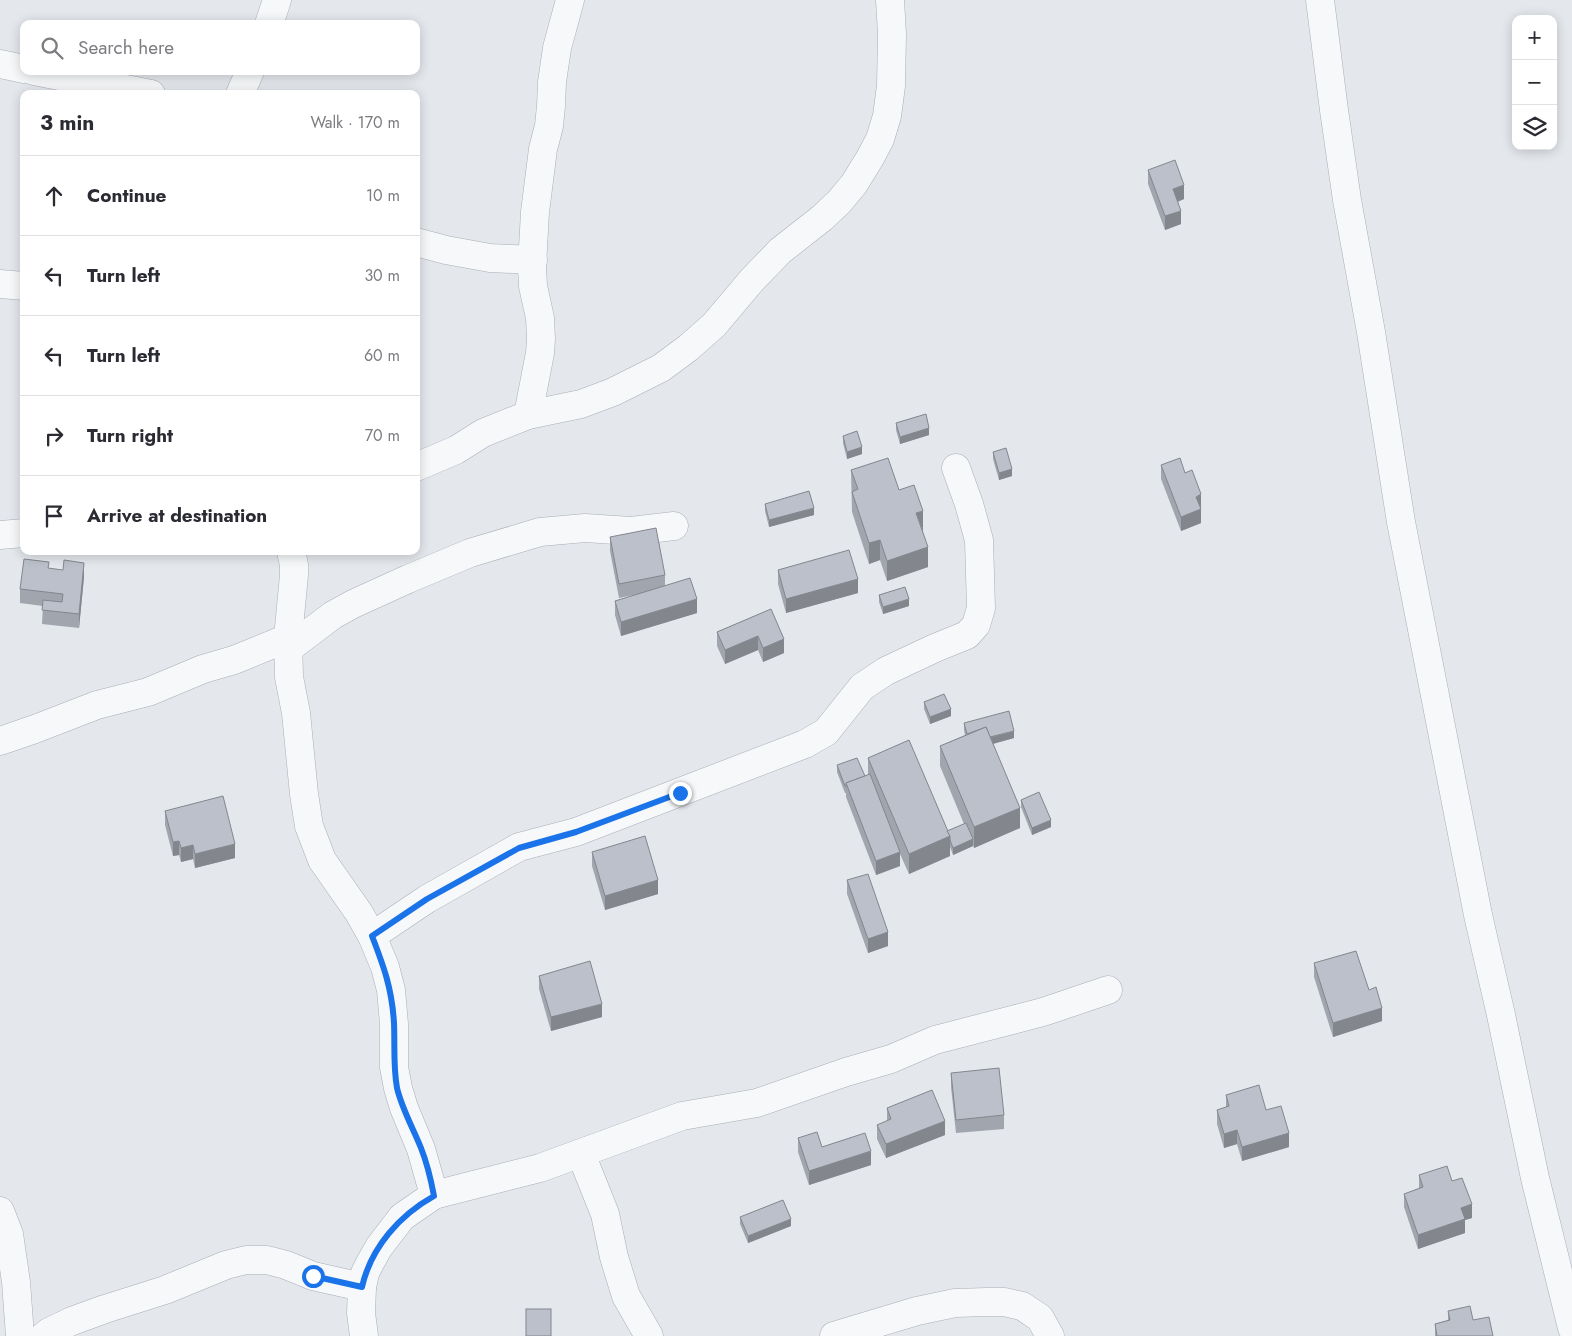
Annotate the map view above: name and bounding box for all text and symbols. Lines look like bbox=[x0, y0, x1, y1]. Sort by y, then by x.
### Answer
map controls bbox=[1512, 15, 1557, 150]
button: + bbox=[1512, 15, 1557, 60]
search box bbox=[20, 20, 420, 75]
icon: search bbox=[38, 34, 66, 62]
text: Search here bbox=[78, 34, 174, 61]
button: − bbox=[1512, 60, 1557, 105]
button: layers bbox=[1512, 105, 1557, 150]
text: 3 min bbox=[40, 108, 94, 138]
text: Walk · 170 m bbox=[310, 111, 400, 134]
icon: ahead bbox=[40, 182, 68, 210]
text: Continue bbox=[87, 182, 166, 209]
text: 10 m bbox=[366, 184, 400, 207]
icon: left bbox=[40, 262, 68, 290]
text: Turn left bbox=[87, 262, 160, 289]
text: 30 m bbox=[364, 264, 400, 287]
icon: left bbox=[40, 342, 68, 370]
text: Turn left bbox=[87, 342, 160, 369]
text: 60 m bbox=[364, 344, 400, 367]
icon: right bbox=[40, 422, 68, 450]
text: Turn right bbox=[87, 422, 173, 449]
text: 70 m bbox=[365, 424, 400, 447]
icon: arrive bbox=[40, 502, 68, 530]
text: Arrive at destination bbox=[87, 502, 267, 529]
route end bbox=[669, 782, 692, 805]
route start bbox=[302, 1265, 325, 1288]

